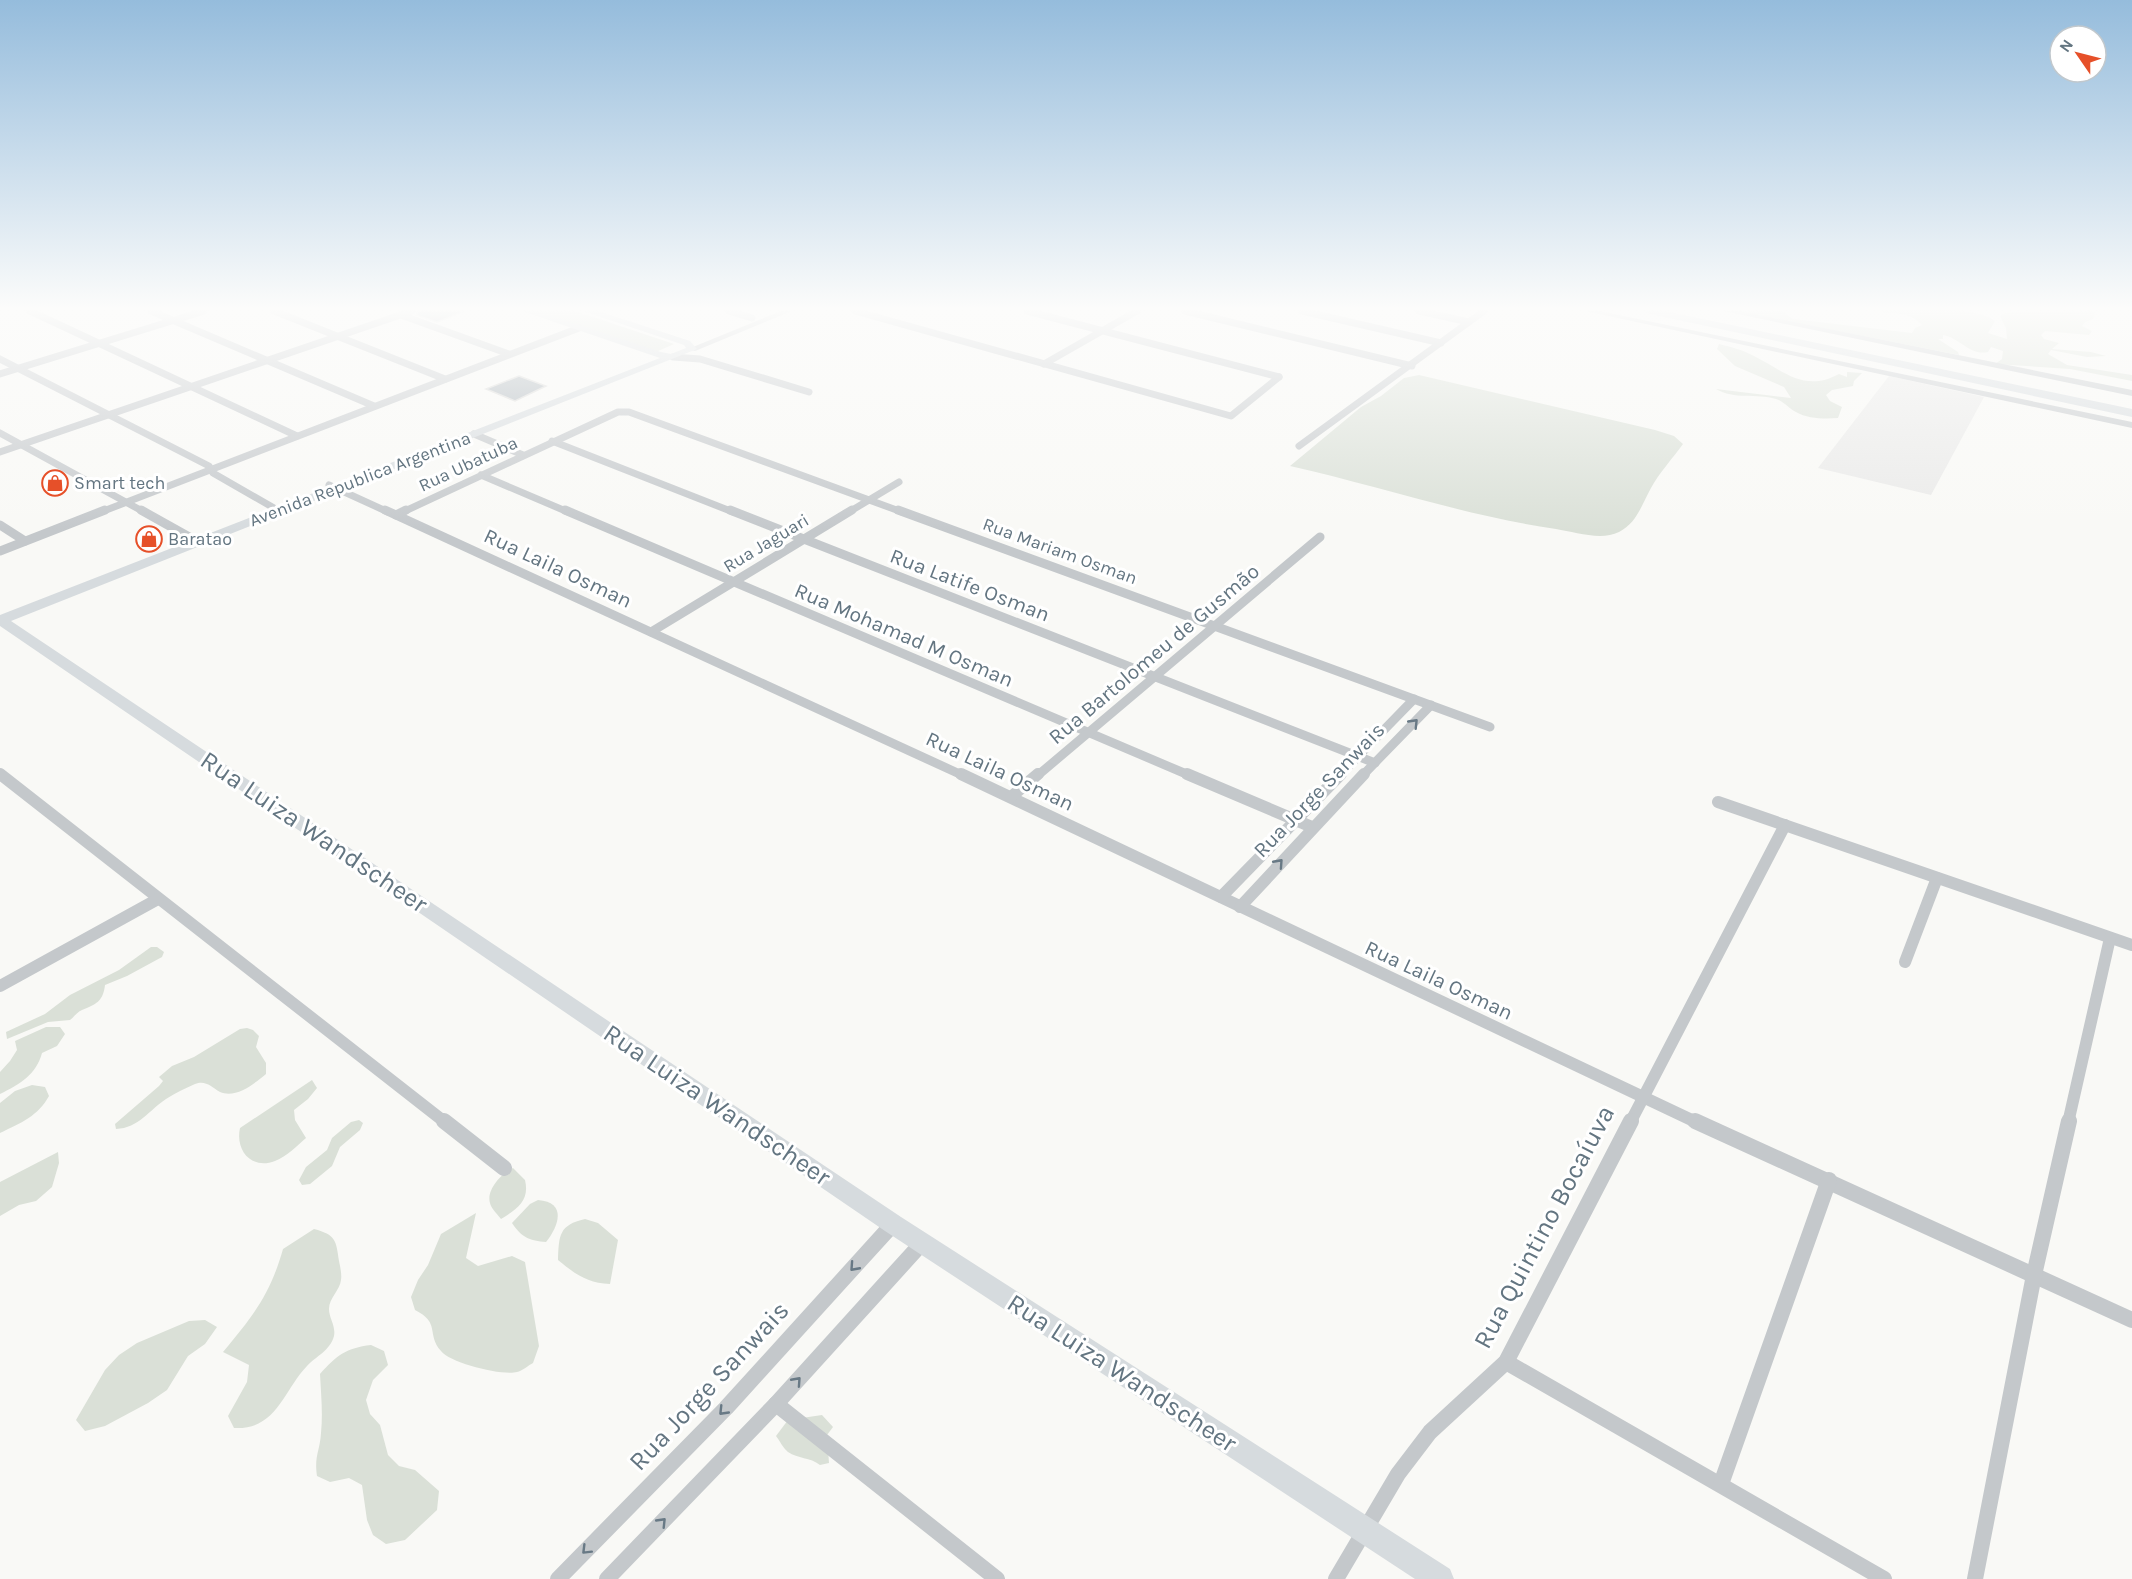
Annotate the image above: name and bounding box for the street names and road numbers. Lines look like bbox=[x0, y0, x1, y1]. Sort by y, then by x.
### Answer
street label: Avenida Republica Argentina bbox=[246, 427, 474, 531]
street label: Rua Ubatuba bbox=[415, 431, 521, 497]
street label: Rua Jaguari bbox=[719, 509, 813, 577]
street label: Rua Mariam Osman bbox=[980, 513, 1140, 589]
street label: Rua Laila Osman bbox=[480, 523, 636, 613]
street label: Rua Latife Osman bbox=[887, 543, 1053, 627]
street label: Rua Bartolomeu de Gusmão bbox=[1044, 559, 1264, 749]
street label: Rua Mohamad M Osman bbox=[791, 578, 1017, 692]
street label: Rua Jorge Sanwais bbox=[1249, 718, 1389, 862]
street label: Rua Laila Osman bbox=[922, 726, 1078, 816]
street label: Rua Luiza Wandscheer bbox=[195, 744, 434, 920]
street label: Rua Laila Osman bbox=[1361, 935, 1517, 1025]
street label: Rua Luiza Wandscheer bbox=[598, 1017, 837, 1193]
street label: Rua Quintino Bocaíuva bbox=[1467, 1100, 1621, 1354]
street label: Rua Luiza Wandscheer bbox=[1001, 1287, 1243, 1459]
street label: Rua Jorge Sanwais bbox=[623, 1295, 795, 1477]

